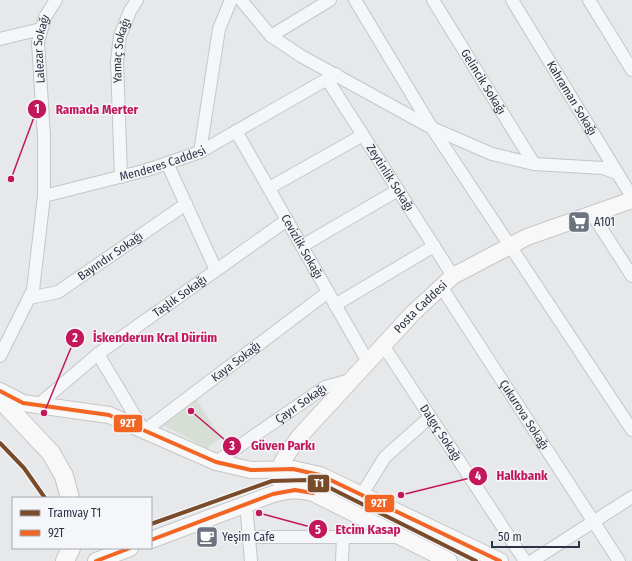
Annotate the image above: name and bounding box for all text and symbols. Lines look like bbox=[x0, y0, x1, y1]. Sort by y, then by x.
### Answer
street label: Lalezar Sokağı bbox=[31, 11, 52, 84]
street label: Yamaç Sokağı bbox=[110, 16, 133, 83]
street label: Gelincik Sokağı bbox=[458, 47, 509, 117]
street label: Kahraman Sokağı bbox=[544, 58, 600, 138]
callout: Ramada Merter bbox=[27, 97, 146, 122]
text: 1 bbox=[34, 102, 40, 116]
text: Ramada Merter bbox=[56, 102, 139, 117]
street label: Zeytinlik Sokağı bbox=[363, 141, 417, 214]
street label: Menderes Caddesi bbox=[118, 143, 208, 184]
supermarket icon: A101 bbox=[566, 209, 592, 235]
street label: Cevizlik Sokağı bbox=[278, 212, 326, 281]
place label: A101 bbox=[594, 215, 615, 229]
street label: Bayındır Sokağı bbox=[75, 229, 145, 283]
street label: Taşlık Sokağı bbox=[150, 272, 209, 320]
street label: Posta Caddesi bbox=[391, 278, 450, 336]
callout: İskenderun Kral Dürüm bbox=[65, 325, 225, 350]
text: İskenderun Kral Dürüm bbox=[93, 330, 217, 345]
text: 2 bbox=[71, 331, 78, 345]
street label: Kaya Sokağı bbox=[209, 338, 263, 385]
street label: Çukurova Sokağı bbox=[496, 377, 552, 452]
street label: Çayır Sokağı bbox=[272, 381, 329, 426]
street label: Dalgıç Sokağı bbox=[417, 402, 464, 464]
line badge: 92T bbox=[113, 414, 143, 433]
text: 92T bbox=[120, 417, 137, 430]
callout: Güven Parkı bbox=[222, 433, 323, 458]
text: Güven Parkı bbox=[251, 438, 315, 453]
text: 3 bbox=[228, 439, 235, 453]
callout: Halkbank bbox=[468, 463, 556, 488]
text: Halkbank bbox=[496, 468, 548, 483]
text: 4 bbox=[475, 469, 481, 483]
line badge: T1 bbox=[307, 474, 330, 493]
text: T1 bbox=[314, 477, 324, 490]
line badge: 92T bbox=[364, 494, 395, 513]
legend bbox=[12, 497, 152, 549]
text: 92T bbox=[371, 497, 388, 510]
text: Tramvay T1 bbox=[48, 506, 101, 520]
callout: Etcim Kasap bbox=[308, 517, 409, 542]
text: Etcim Kasap bbox=[336, 522, 400, 537]
text: 5 bbox=[315, 523, 321, 537]
scale bar bbox=[492, 523, 579, 549]
cafe icon: Yeşim Cafe bbox=[194, 524, 220, 550]
text: 92T bbox=[48, 526, 65, 540]
place label: Yeşim Cafe bbox=[222, 530, 275, 544]
text: 50 m bbox=[498, 530, 522, 544]

